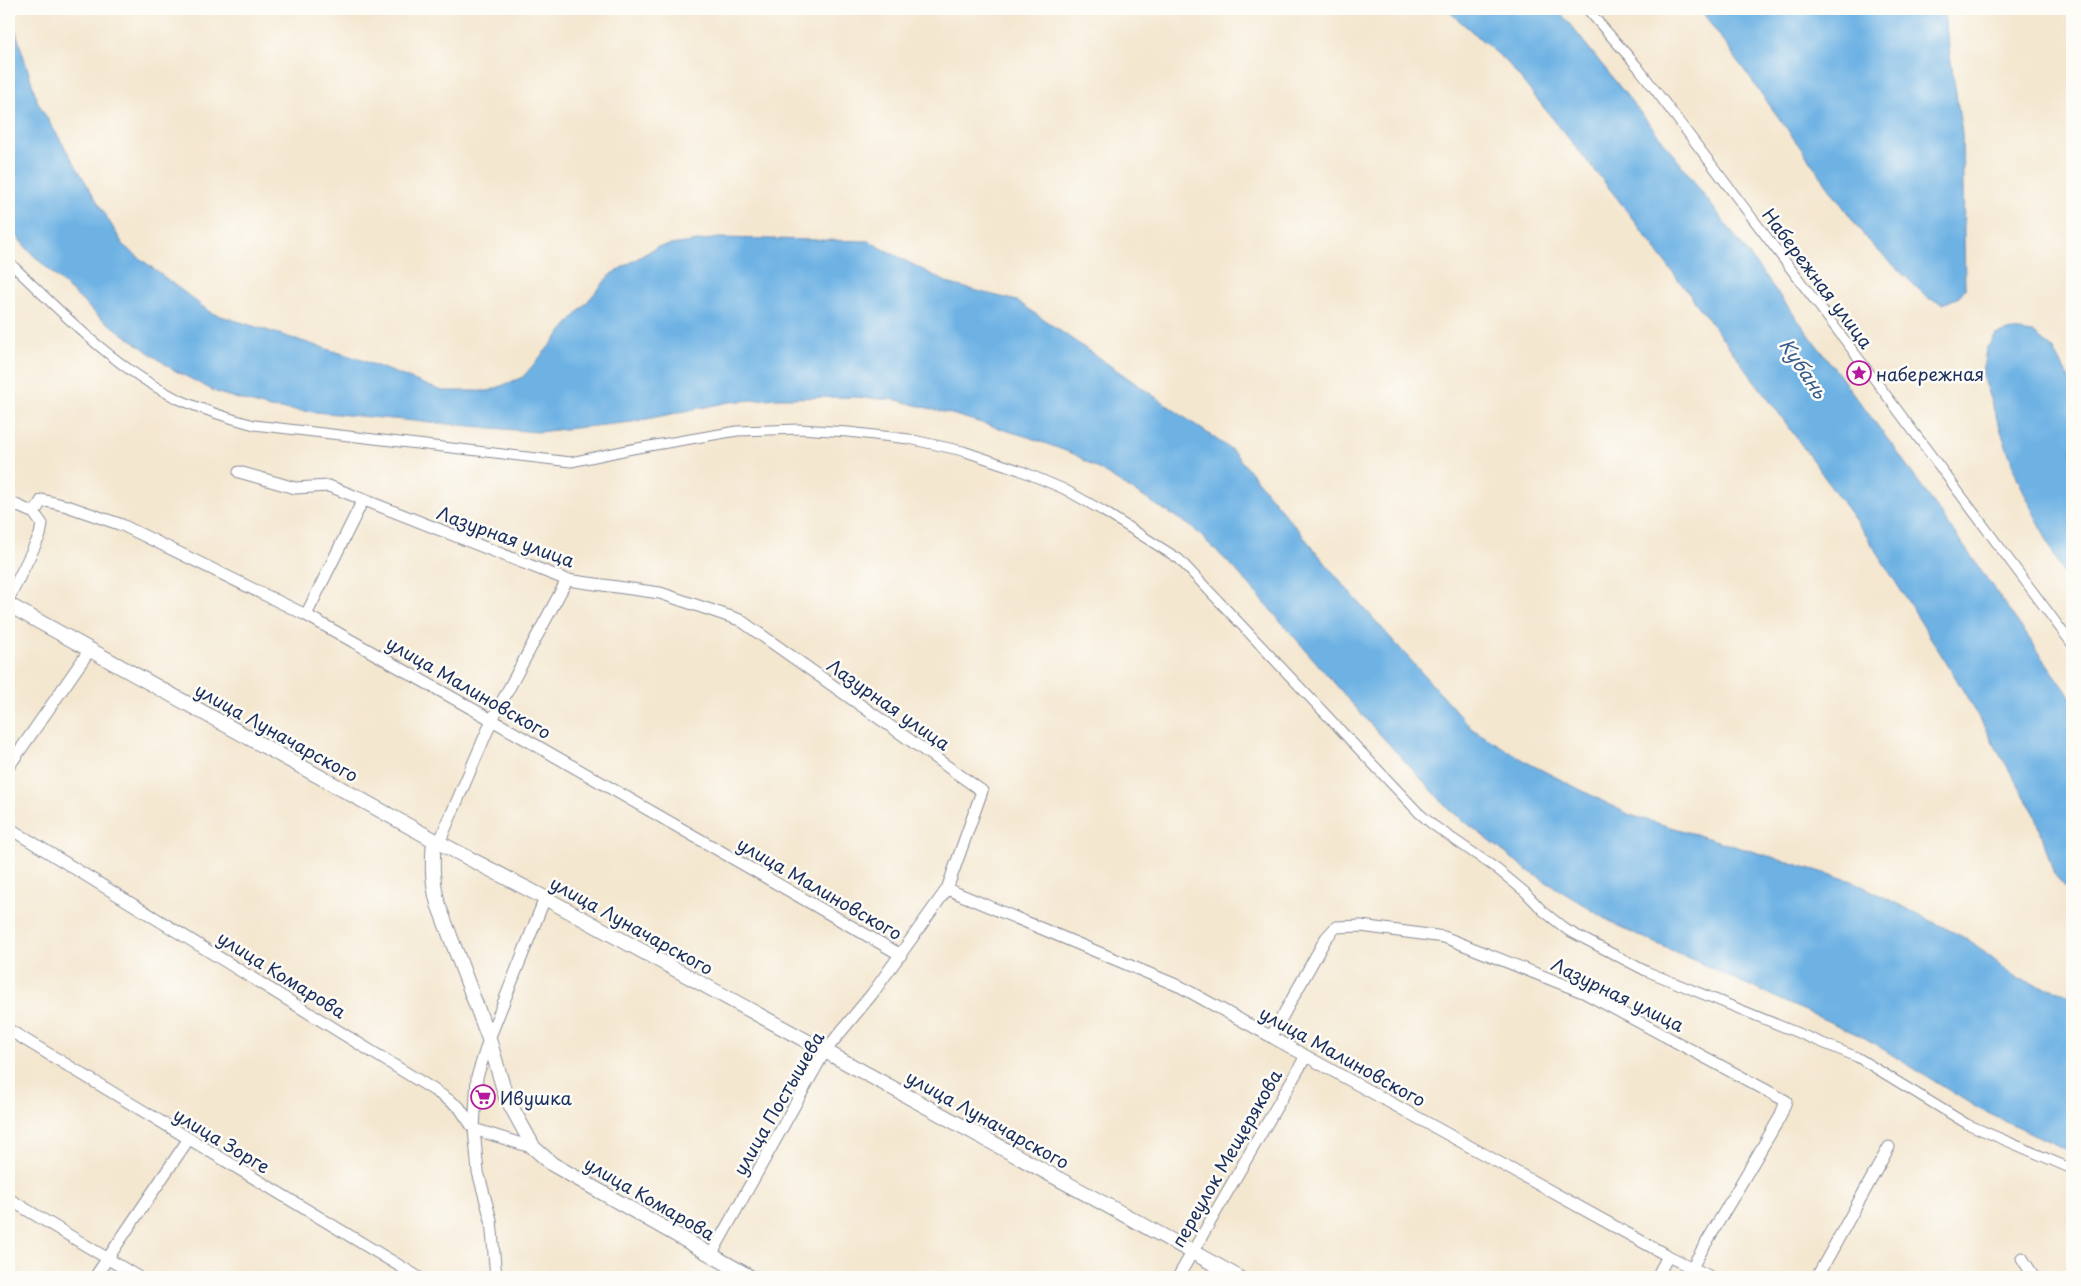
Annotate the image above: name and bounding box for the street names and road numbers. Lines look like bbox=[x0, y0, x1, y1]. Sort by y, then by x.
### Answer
street label: Набережная улица bbox=[1756, 202, 1880, 354]
street label: Лазурная улица bbox=[433, 499, 579, 574]
street label: улица Малиновского bbox=[382, 629, 556, 745]
street label: Лазурная улица bbox=[822, 651, 957, 757]
street label: улица Луначарского bbox=[190, 676, 364, 788]
street label: улица Малиновского bbox=[733, 830, 907, 946]
street label: улица Луначарского bbox=[545, 869, 719, 981]
street label: улица Комарова bbox=[212, 924, 352, 1025]
street label: Лазурная улица bbox=[1547, 950, 1689, 1038]
street label: улица Малиновского bbox=[1255, 999, 1431, 1113]
street label: улица Постышева bbox=[726, 1025, 831, 1180]
street label: улица Луначарского bbox=[901, 1063, 1075, 1175]
street label: переулок Мещерякова bbox=[1164, 1063, 1288, 1252]
street label: улица Зорге bbox=[169, 1101, 276, 1180]
street label: улица Комарова bbox=[580, 1150, 721, 1247]

